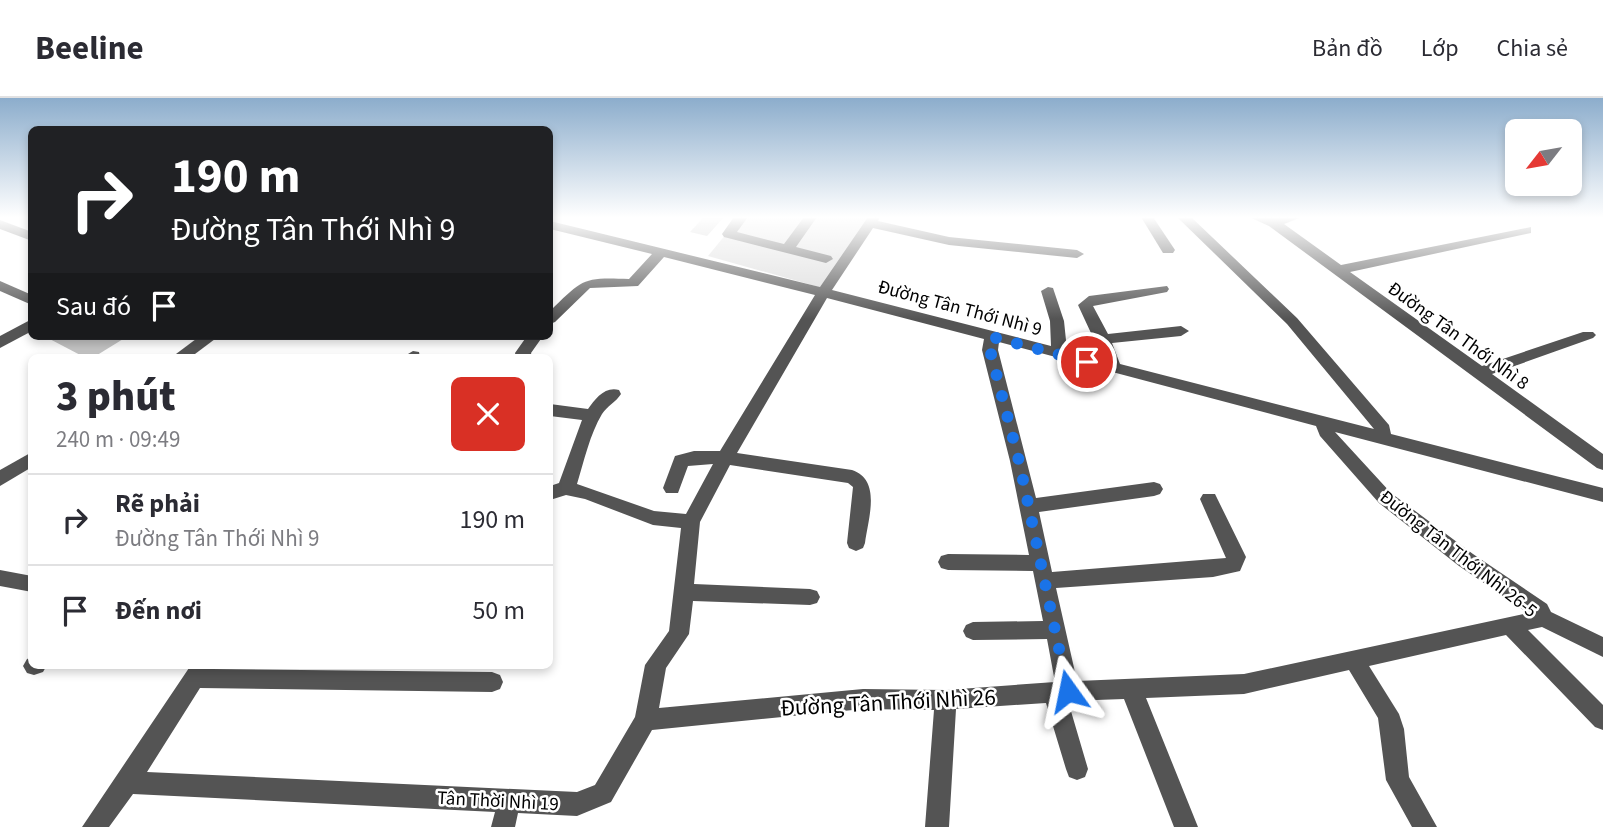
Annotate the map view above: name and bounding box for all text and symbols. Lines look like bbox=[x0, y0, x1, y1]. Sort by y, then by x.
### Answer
text: Beeline bbox=[35, 25, 144, 72]
text: Bản đồ bbox=[1312, 31, 1383, 66]
text: Lớp bbox=[1421, 31, 1458, 66]
text: Chia sẻ bbox=[1496, 31, 1568, 66]
north arrow bbox=[1505, 119, 1582, 196]
map controls bbox=[1505, 119, 1582, 196]
text: 190 m bbox=[171, 142, 300, 212]
icon: right bbox=[56, 154, 147, 245]
text: Đường Tân Thới Nhì 9 bbox=[171, 207, 455, 253]
street label: Đường Tân Thới Nhì 9 bbox=[875, 274, 1045, 343]
street label: Đường Tân Thới Nhì 8 bbox=[1382, 276, 1534, 397]
icon: arrive bbox=[145, 287, 183, 325]
text: Sau đó bbox=[56, 288, 131, 325]
pin bbox=[1057, 332, 1117, 392]
icon: arrive bbox=[1068, 343, 1106, 381]
text: 3 phút bbox=[56, 367, 176, 427]
button: close bbox=[451, 377, 525, 451]
text: 240 m · 09:49 bbox=[56, 423, 180, 456]
street label: Đường Tân Thới Nhì 26-5 bbox=[1373, 484, 1543, 624]
text: Rẽ phải bbox=[115, 485, 200, 522]
icon: right bbox=[56, 501, 94, 539]
text: 190 m bbox=[459, 501, 525, 538]
text: Đường Tân Thới Nhì 9 bbox=[115, 522, 319, 555]
icon: arrive bbox=[56, 592, 94, 630]
text: Đến nơi bbox=[115, 592, 202, 629]
text: 50 m bbox=[472, 592, 525, 629]
position arrow bbox=[1031, 654, 1105, 728]
street label: Đường Tân Thới Nhì 26 bbox=[779, 680, 997, 725]
street label: Tân Thời Nhì 19 bbox=[436, 785, 559, 818]

